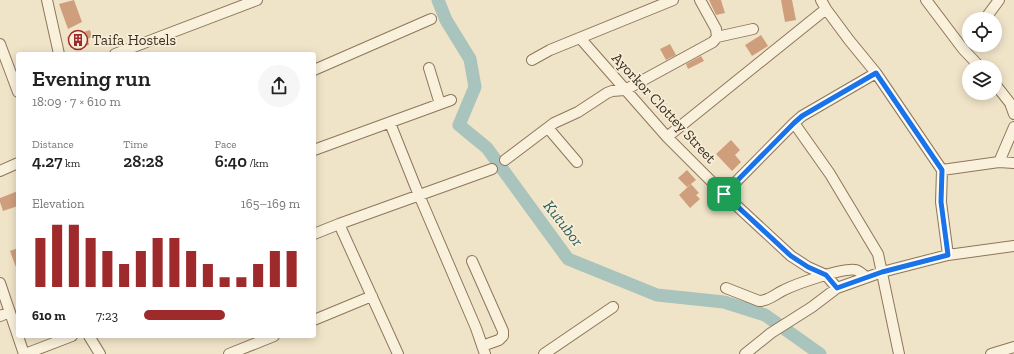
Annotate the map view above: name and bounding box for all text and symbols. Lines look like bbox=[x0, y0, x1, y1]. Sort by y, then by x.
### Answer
map controls bbox=[962, 12, 1002, 100]
button: locate bbox=[962, 12, 1002, 52]
building icon: Taifa Hostels bbox=[67, 29, 89, 51]
place label: Taifa Hostels bbox=[92, 31, 176, 49]
street label: Ayorkor Clottey Street bbox=[608, 49, 720, 167]
button: layers bbox=[962, 60, 1002, 100]
text: Evening run bbox=[32, 65, 151, 92]
button: share bbox=[258, 65, 300, 107]
text: 18:09 · 7 × 610 m bbox=[32, 94, 121, 109]
text: Distance bbox=[32, 138, 74, 151]
text: Time bbox=[123, 138, 148, 151]
text: Pace bbox=[215, 138, 236, 151]
text: 4.27 bbox=[32, 151, 63, 171]
text: 28:28 bbox=[123, 151, 164, 171]
text: 6:40 bbox=[215, 151, 247, 171]
text: km bbox=[63, 157, 80, 170]
text: /km bbox=[247, 157, 269, 170]
pin bbox=[707, 177, 741, 211]
icon: arrive bbox=[713, 183, 735, 205]
text: Elevation bbox=[32, 196, 84, 211]
text: 165–169 m bbox=[241, 196, 300, 211]
water label: Kutubor bbox=[540, 196, 588, 251]
text: 610 m bbox=[32, 308, 66, 323]
text: 7:23 bbox=[96, 308, 118, 323]

